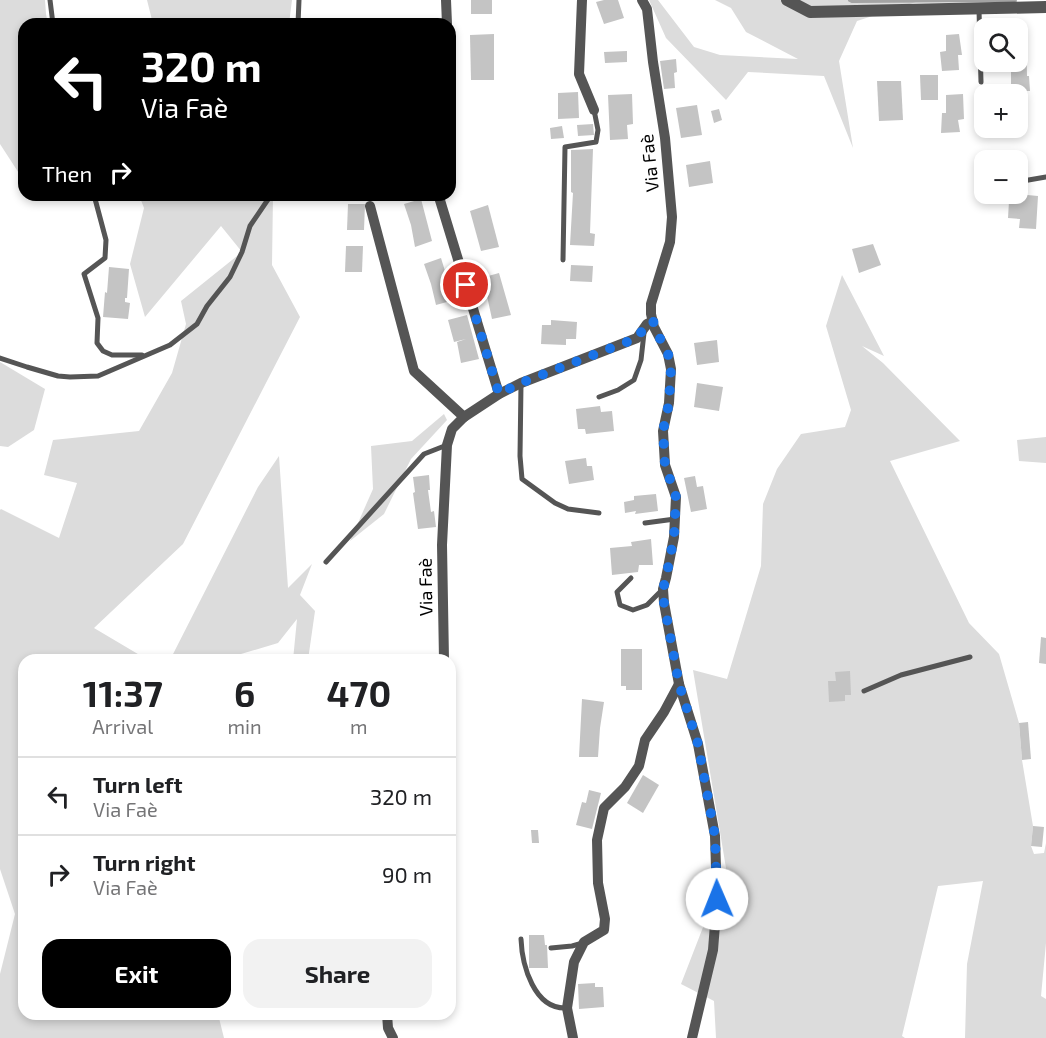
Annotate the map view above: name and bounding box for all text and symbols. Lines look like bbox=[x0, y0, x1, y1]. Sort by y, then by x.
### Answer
map controls bbox=[974, 18, 1028, 204]
button: search bbox=[974, 18, 1028, 72]
text: 320 m bbox=[141, 40, 262, 90]
icon: left bbox=[42, 42, 120, 120]
button: + bbox=[974, 84, 1028, 138]
text: Via Faè bbox=[141, 91, 228, 123]
street label: Via Faè bbox=[635, 133, 663, 193]
button: − bbox=[974, 150, 1028, 204]
icon: right bbox=[104, 156, 137, 189]
text: Then bbox=[42, 160, 92, 186]
pin bbox=[440, 259, 491, 310]
icon: arrive bbox=[449, 268, 482, 301]
street label: Via Faè bbox=[413, 558, 437, 616]
text: 11:37 bbox=[83, 671, 163, 714]
text: 6 bbox=[234, 671, 255, 714]
text: 470 bbox=[326, 671, 391, 714]
text: Arrival bbox=[92, 714, 153, 738]
text: min bbox=[228, 714, 262, 738]
text: m bbox=[350, 714, 368, 738]
text: Turn left bbox=[93, 771, 182, 797]
icon: left bbox=[42, 780, 75, 813]
text: 320 m bbox=[370, 783, 432, 809]
text: Via Faè bbox=[93, 797, 158, 821]
text: Turn right bbox=[93, 849, 195, 875]
icon: right bbox=[42, 858, 75, 891]
text: 90 m bbox=[382, 861, 432, 887]
position arrow bbox=[685, 867, 749, 931]
text: Via Faè bbox=[93, 875, 158, 899]
button: Exit bbox=[42, 939, 231, 1008]
button: Share bbox=[243, 939, 432, 1008]

